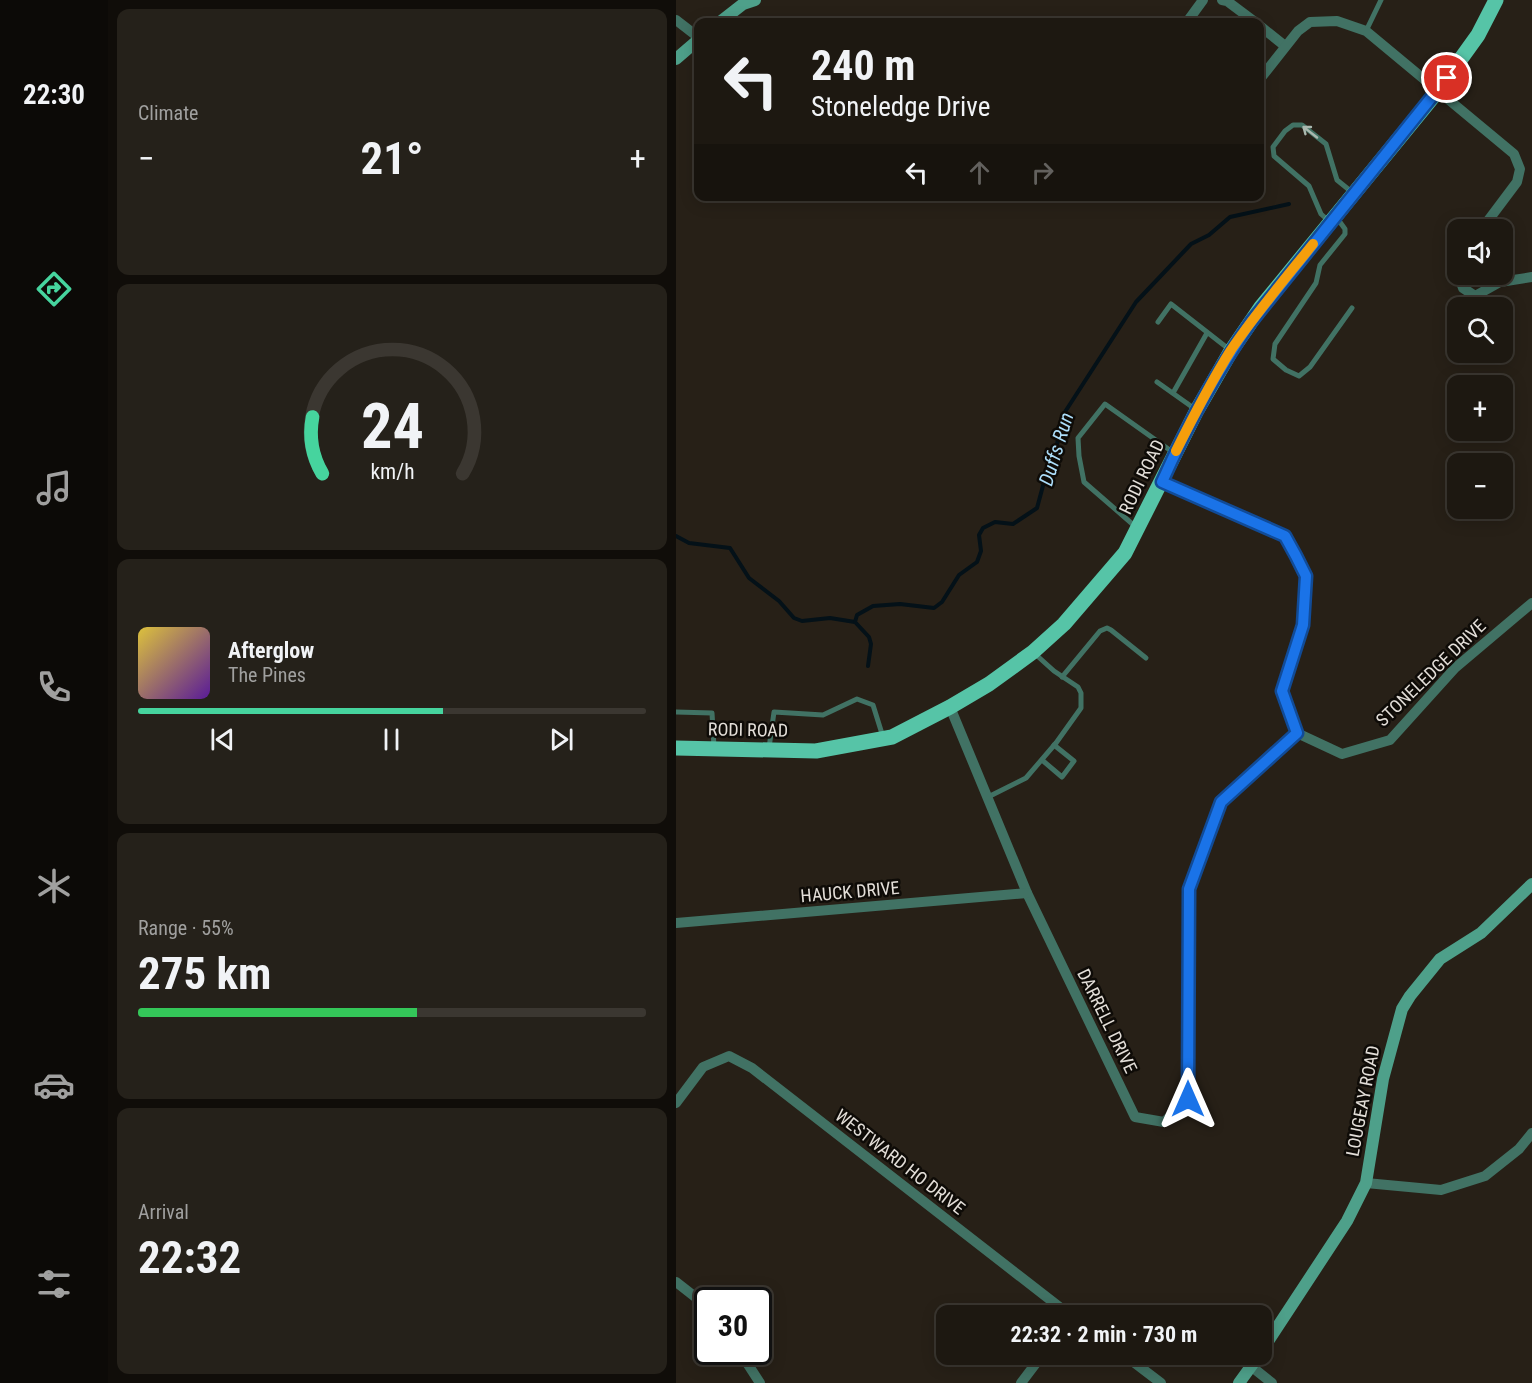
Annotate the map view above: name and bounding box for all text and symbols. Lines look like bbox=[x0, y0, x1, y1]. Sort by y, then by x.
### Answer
text: 240 m bbox=[811, 41, 916, 90]
icon: left bbox=[712, 42, 790, 120]
pin bbox=[1421, 52, 1472, 103]
icon: arrive bbox=[1430, 61, 1463, 94]
text: 22:30 bbox=[23, 79, 85, 111]
text: Stoneledge Drive bbox=[811, 91, 990, 123]
text: Climate bbox=[138, 101, 198, 125]
one-way arrow bbox=[1302, 125, 1318, 138]
text: 21° bbox=[361, 132, 424, 185]
text: − bbox=[138, 139, 155, 178]
text: + bbox=[630, 139, 646, 178]
icon: left bbox=[900, 156, 933, 189]
icon: ahead bbox=[963, 156, 996, 189]
icon: right bbox=[1026, 156, 1059, 189]
map controls bbox=[1447, 219, 1513, 519]
button: sound bbox=[1447, 219, 1513, 285]
icon: directions bbox=[33, 268, 75, 310]
button: search bbox=[1447, 297, 1513, 363]
button: + bbox=[1447, 375, 1513, 441]
text: 24 bbox=[360, 390, 424, 463]
water label: Duffs Run bbox=[1034, 410, 1078, 488]
street label: RODI ROAD bbox=[1115, 436, 1169, 517]
button: − bbox=[1447, 453, 1513, 519]
text: km/h bbox=[370, 459, 414, 484]
icon: music bbox=[33, 467, 75, 509]
street label: STONELEDGE DRIVE bbox=[1371, 615, 1490, 730]
text: Afterglow bbox=[228, 638, 314, 663]
text: The Pines bbox=[228, 663, 306, 687]
icon: phone bbox=[33, 666, 75, 708]
street label: RODI ROAD bbox=[708, 718, 788, 741]
icon: previous bbox=[206, 723, 239, 756]
icon: pause bbox=[375, 723, 408, 756]
icon: next bbox=[545, 723, 578, 756]
icon: climate bbox=[33, 865, 75, 907]
street label: HAUCK DRIVE bbox=[800, 877, 900, 906]
text: Range · 55% bbox=[138, 916, 234, 940]
text: 275 km bbox=[138, 947, 271, 1000]
street label: DARRELL DRIVE bbox=[1073, 965, 1142, 1076]
street label: LOUGEAY ROAD bbox=[1341, 1044, 1384, 1158]
icon: car bbox=[33, 1064, 75, 1106]
position arrow bbox=[1156, 1067, 1220, 1131]
street label: WESTWARD HO DRIVE bbox=[831, 1104, 969, 1219]
text: Arrival bbox=[138, 1200, 189, 1224]
text: 22:32 bbox=[138, 1231, 241, 1284]
icon: filters bbox=[33, 1263, 75, 1305]
speed limit sign: 30 bbox=[694, 1287, 772, 1365]
text: 22:32 · 2 min · 730 m bbox=[1011, 1322, 1197, 1347]

